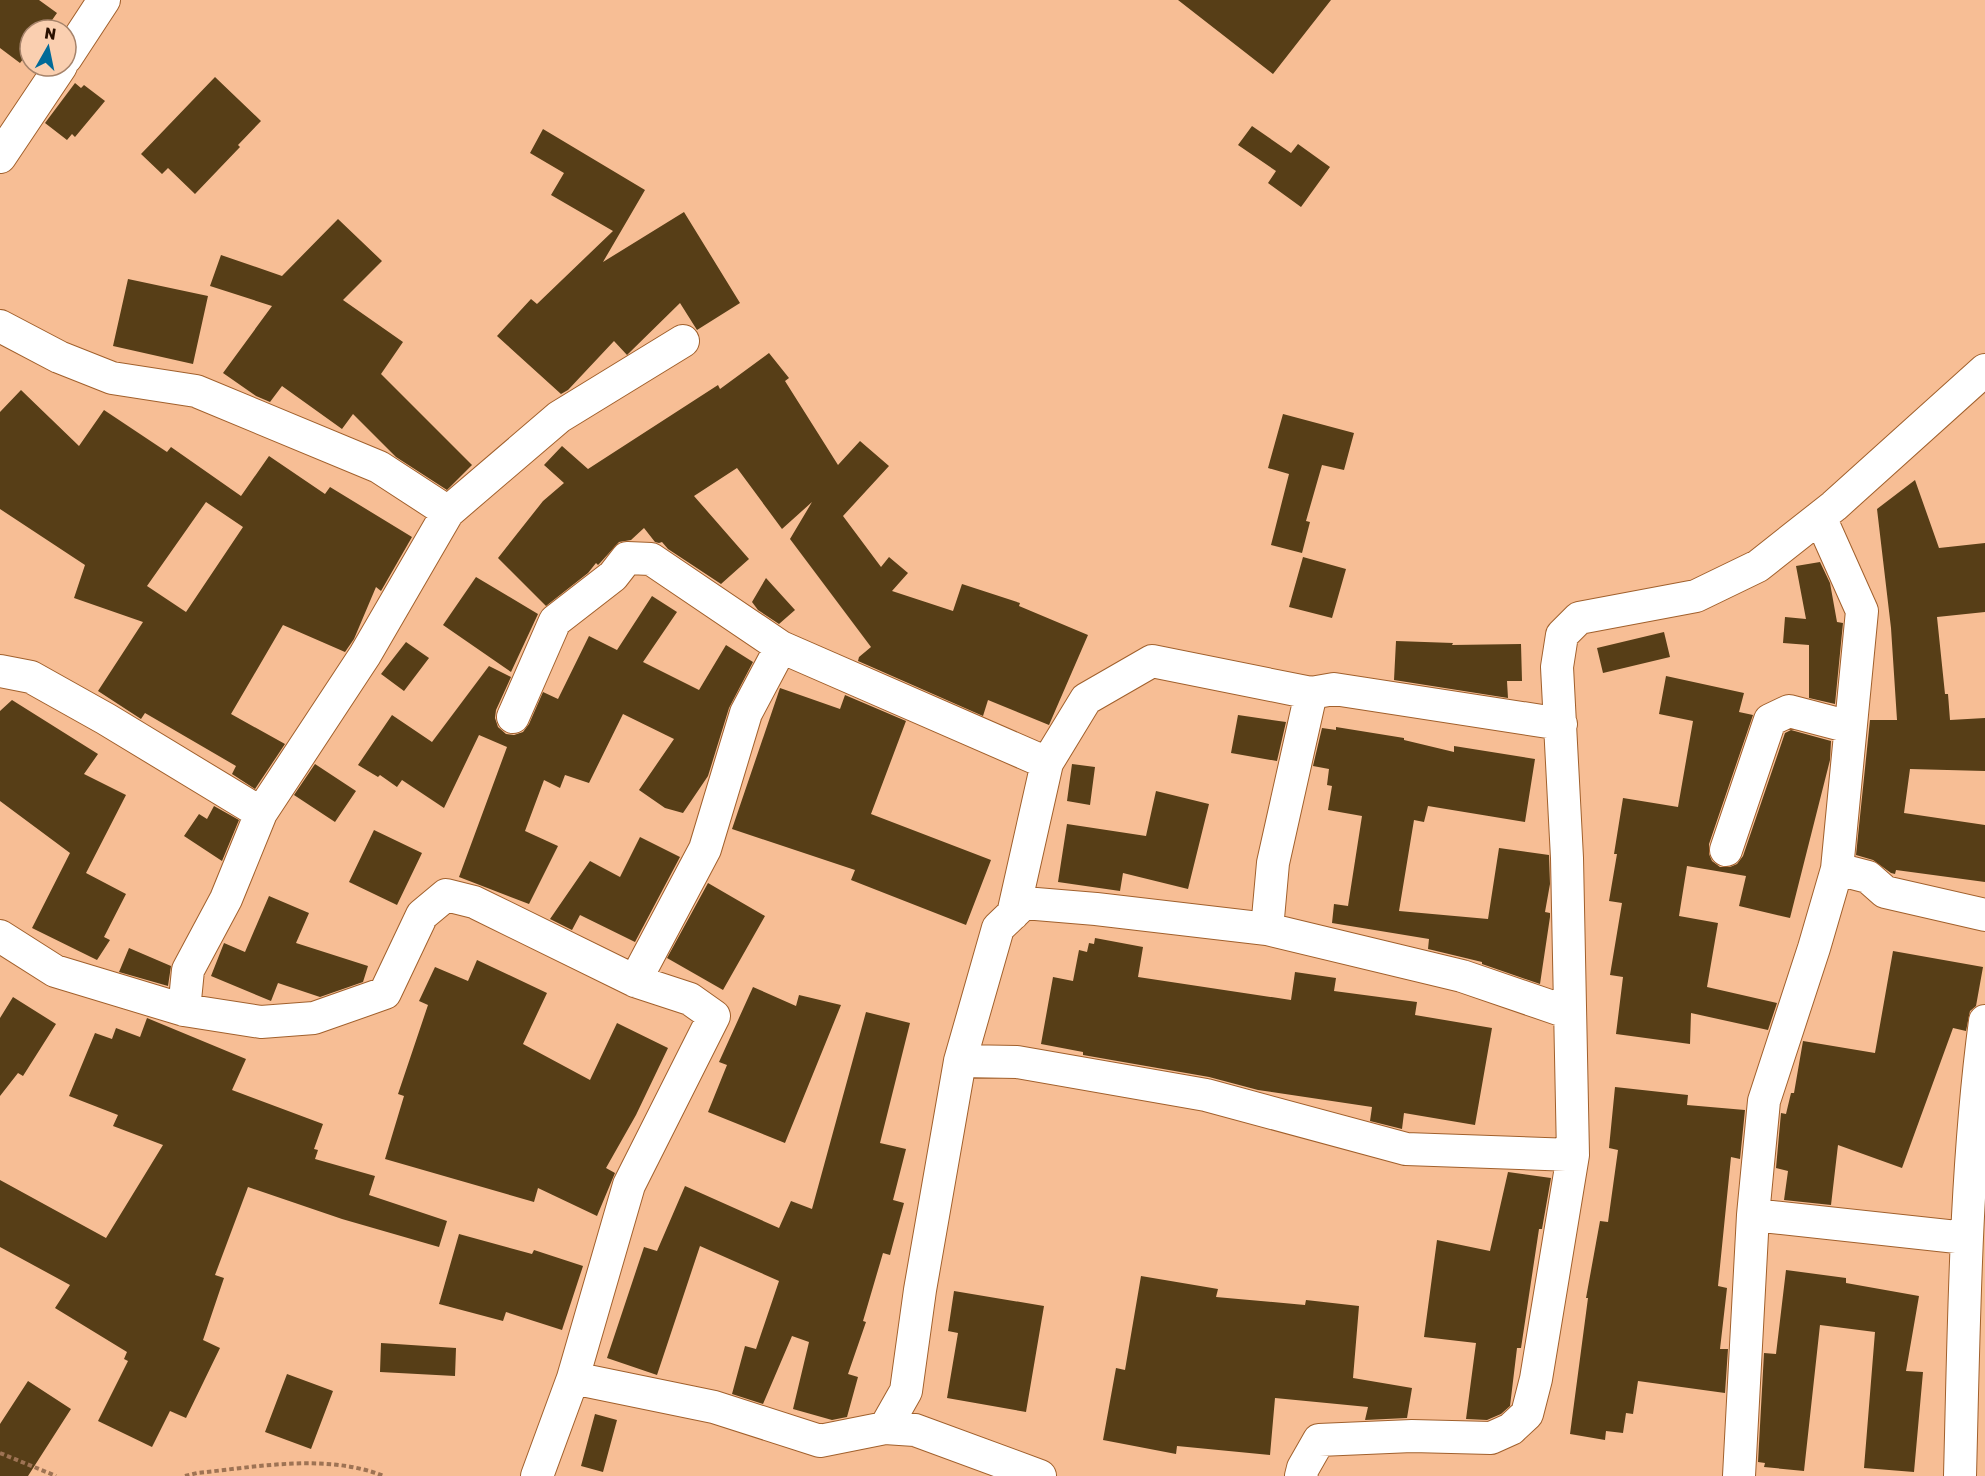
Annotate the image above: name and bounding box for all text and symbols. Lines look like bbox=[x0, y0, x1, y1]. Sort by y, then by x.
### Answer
north arrow bbox=[18, 18, 78, 78]
text: N bbox=[43, 23, 57, 44]

